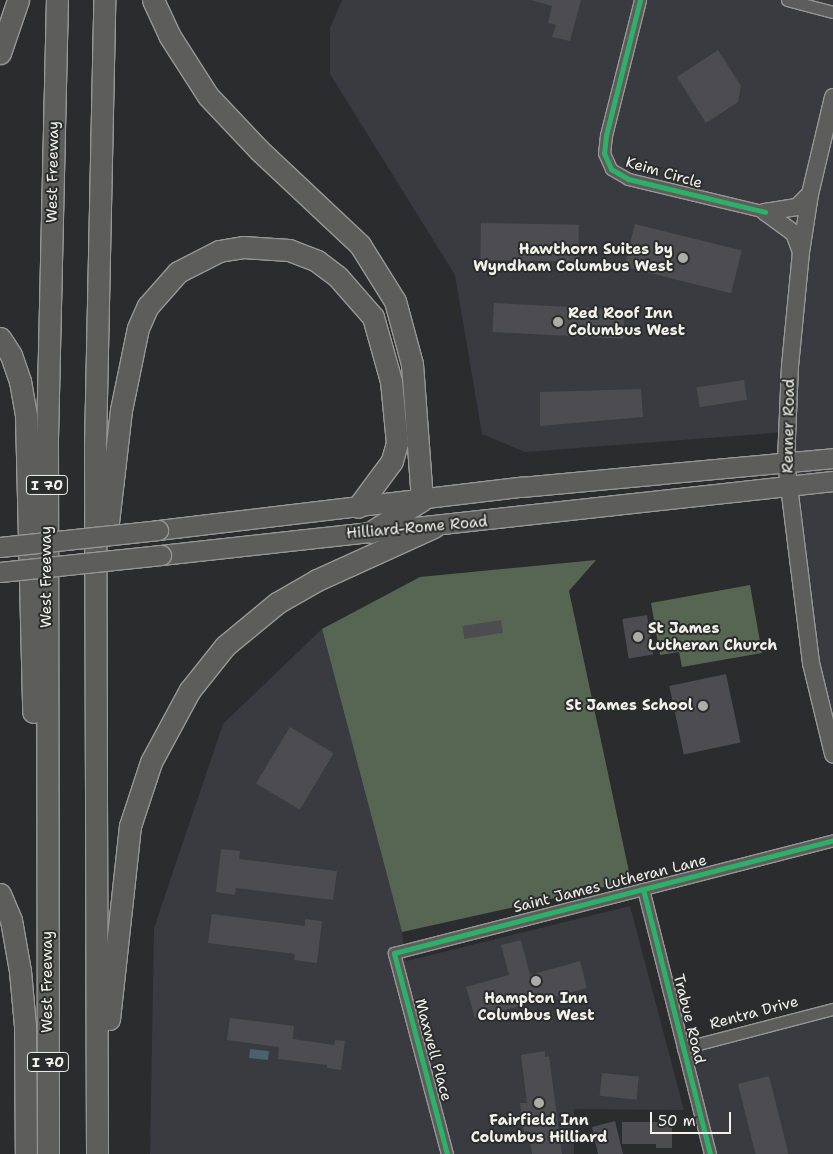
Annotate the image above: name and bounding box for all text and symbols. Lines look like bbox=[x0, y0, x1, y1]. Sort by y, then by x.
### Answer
street label: West Freeway bbox=[43, 121, 63, 223]
street label: Keim Circle bbox=[624, 153, 704, 193]
place label: Hawthorn Suites by Wyndham Columbus West bbox=[473, 240, 673, 275]
marker: Hawthorn Suites by Wyndham Columbus West bbox=[677, 252, 689, 264]
place label: Red Roof Inn Columbus West bbox=[568, 304, 685, 339]
marker: Red Roof Inn Columbus West bbox=[552, 316, 564, 328]
street label: Renner Road bbox=[779, 379, 799, 473]
road number: I 70 bbox=[26, 474, 68, 496]
street label: Hilliard-Rome Road bbox=[346, 513, 488, 543]
street label: West Freeway bbox=[38, 526, 56, 628]
place label: St James Lutheran Church bbox=[648, 619, 777, 654]
marker: St James Lutheran Church bbox=[632, 631, 644, 643]
place label: St James School bbox=[566, 697, 693, 715]
marker: St James School bbox=[697, 700, 709, 712]
street label: Saint James Lutheran Lane bbox=[511, 851, 709, 917]
street label: West Freeway bbox=[39, 931, 57, 1033]
street label: Trabue Road bbox=[669, 972, 709, 1066]
marker: Hampton Inn Columbus West bbox=[530, 975, 542, 987]
place label: Hampton Inn Columbus West bbox=[478, 989, 594, 1024]
street label: Rentra Drive bbox=[708, 993, 800, 1033]
street label: Maxwell Place bbox=[411, 997, 455, 1103]
road number: I 70 bbox=[27, 1050, 69, 1074]
marker: Fairfield Inn Columbus Hilliard bbox=[533, 1097, 545, 1109]
scale bar bbox=[653, 1102, 734, 1134]
place label: Fairfield Inn Columbus Hilliard bbox=[471, 1111, 607, 1146]
text: 50 m bbox=[658, 1111, 696, 1131]

